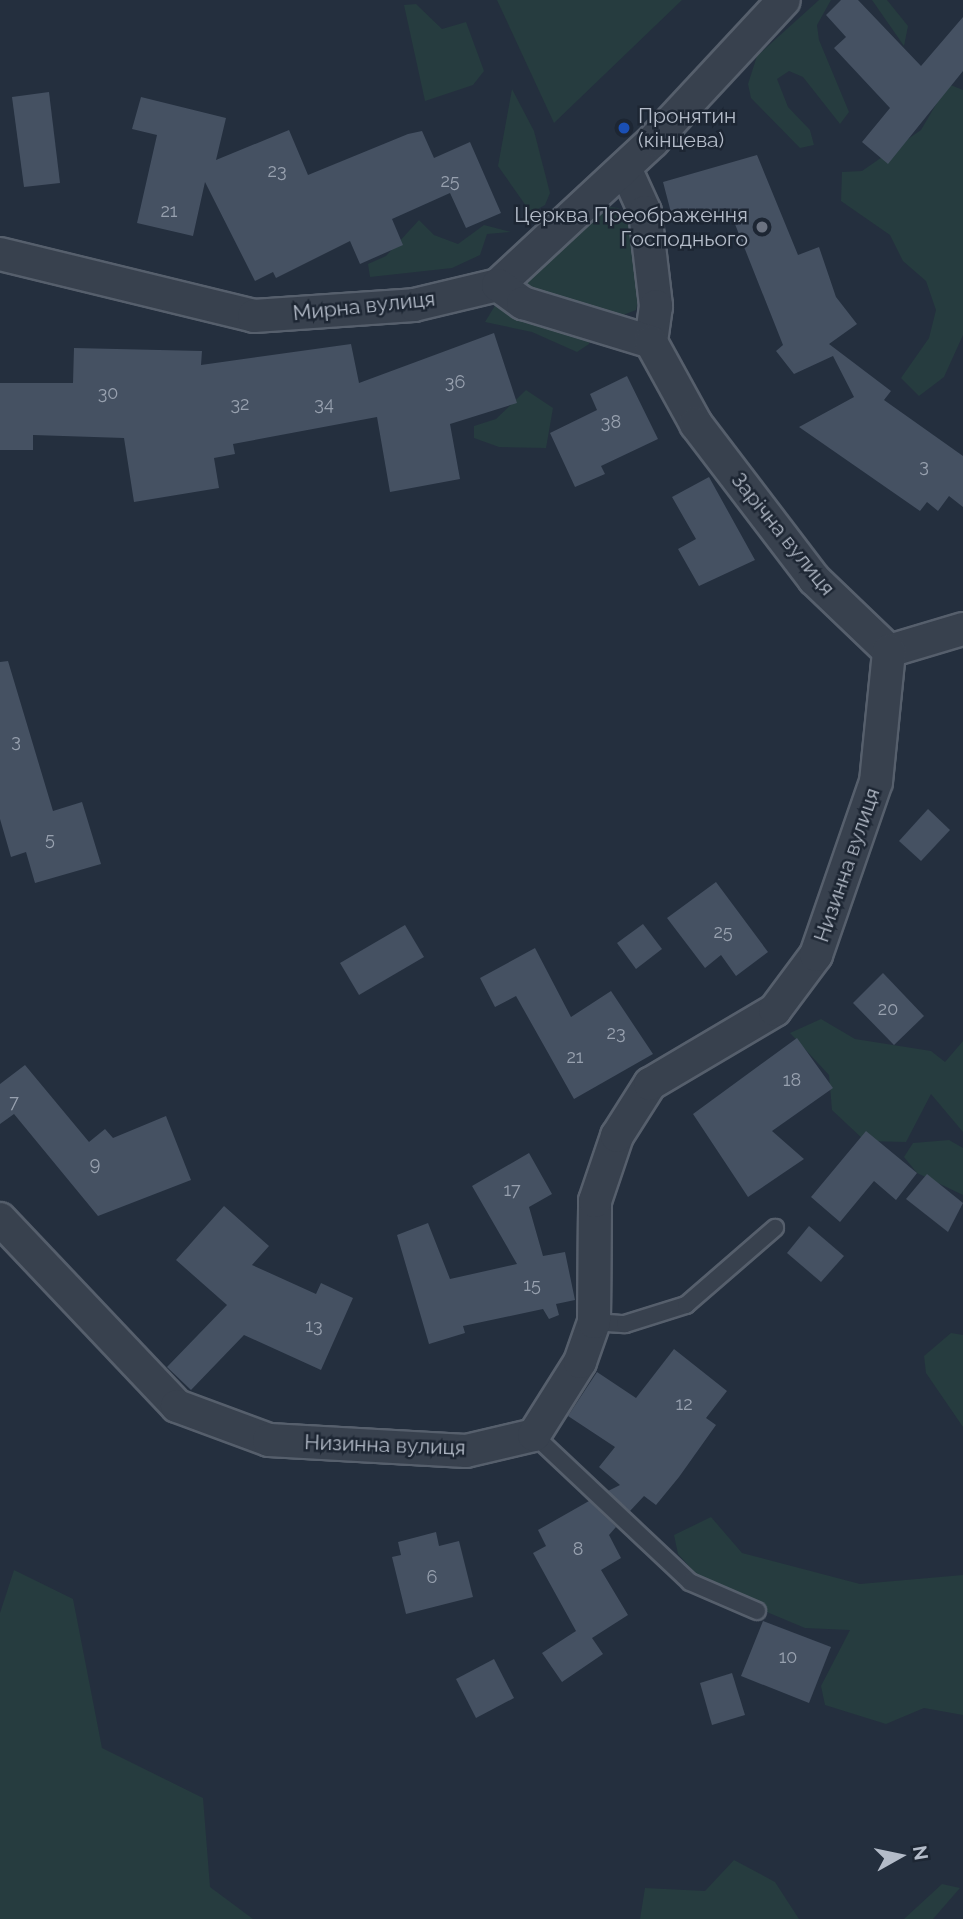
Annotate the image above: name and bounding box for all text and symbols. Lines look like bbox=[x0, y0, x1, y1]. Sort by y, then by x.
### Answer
place label: Пронятин (кінцева) bbox=[638, 103, 736, 153]
marker: Пронятин (кінцева) bbox=[616, 120, 632, 136]
house number: 23 bbox=[268, 160, 286, 182]
house number: 25 bbox=[440, 170, 460, 192]
house number: 21 bbox=[160, 200, 178, 222]
place label: Церква Преображення Господнього bbox=[514, 202, 748, 252]
marker: Церква Преображення Господнього bbox=[754, 219, 770, 235]
street label: Мирна вулиця bbox=[292, 286, 436, 326]
house number: 36 bbox=[445, 371, 465, 393]
house number: 30 bbox=[98, 382, 118, 404]
house number: 32 bbox=[231, 393, 249, 415]
house number: 34 bbox=[314, 393, 334, 415]
house number: 38 bbox=[601, 411, 621, 433]
house number: 3 bbox=[919, 455, 929, 477]
street label: Зарічна вулиця bbox=[726, 468, 840, 600]
house number: 3 bbox=[11, 730, 21, 752]
street label: Низинна вулиця bbox=[809, 785, 885, 945]
house number: 5 bbox=[45, 828, 55, 850]
house number: 25 bbox=[713, 921, 733, 943]
house number: 20 bbox=[878, 998, 898, 1020]
house number: 23 bbox=[607, 1022, 625, 1044]
house number: 21 bbox=[566, 1046, 584, 1068]
house number: 18 bbox=[783, 1069, 801, 1091]
house number: 7 bbox=[9, 1091, 19, 1113]
house number: 9 bbox=[90, 1153, 100, 1175]
house number: 17 bbox=[503, 1179, 521, 1201]
house number: 15 bbox=[523, 1274, 541, 1296]
house number: 13 bbox=[305, 1315, 323, 1337]
house number: 12 bbox=[675, 1393, 693, 1415]
street label: Низинна вулиця bbox=[304, 1430, 466, 1460]
house number: 8 bbox=[573, 1538, 583, 1560]
house number: 6 bbox=[427, 1566, 437, 1588]
house number: 10 bbox=[779, 1646, 797, 1668]
north arrow bbox=[865, 1821, 935, 1891]
text: N bbox=[909, 1844, 933, 1862]

